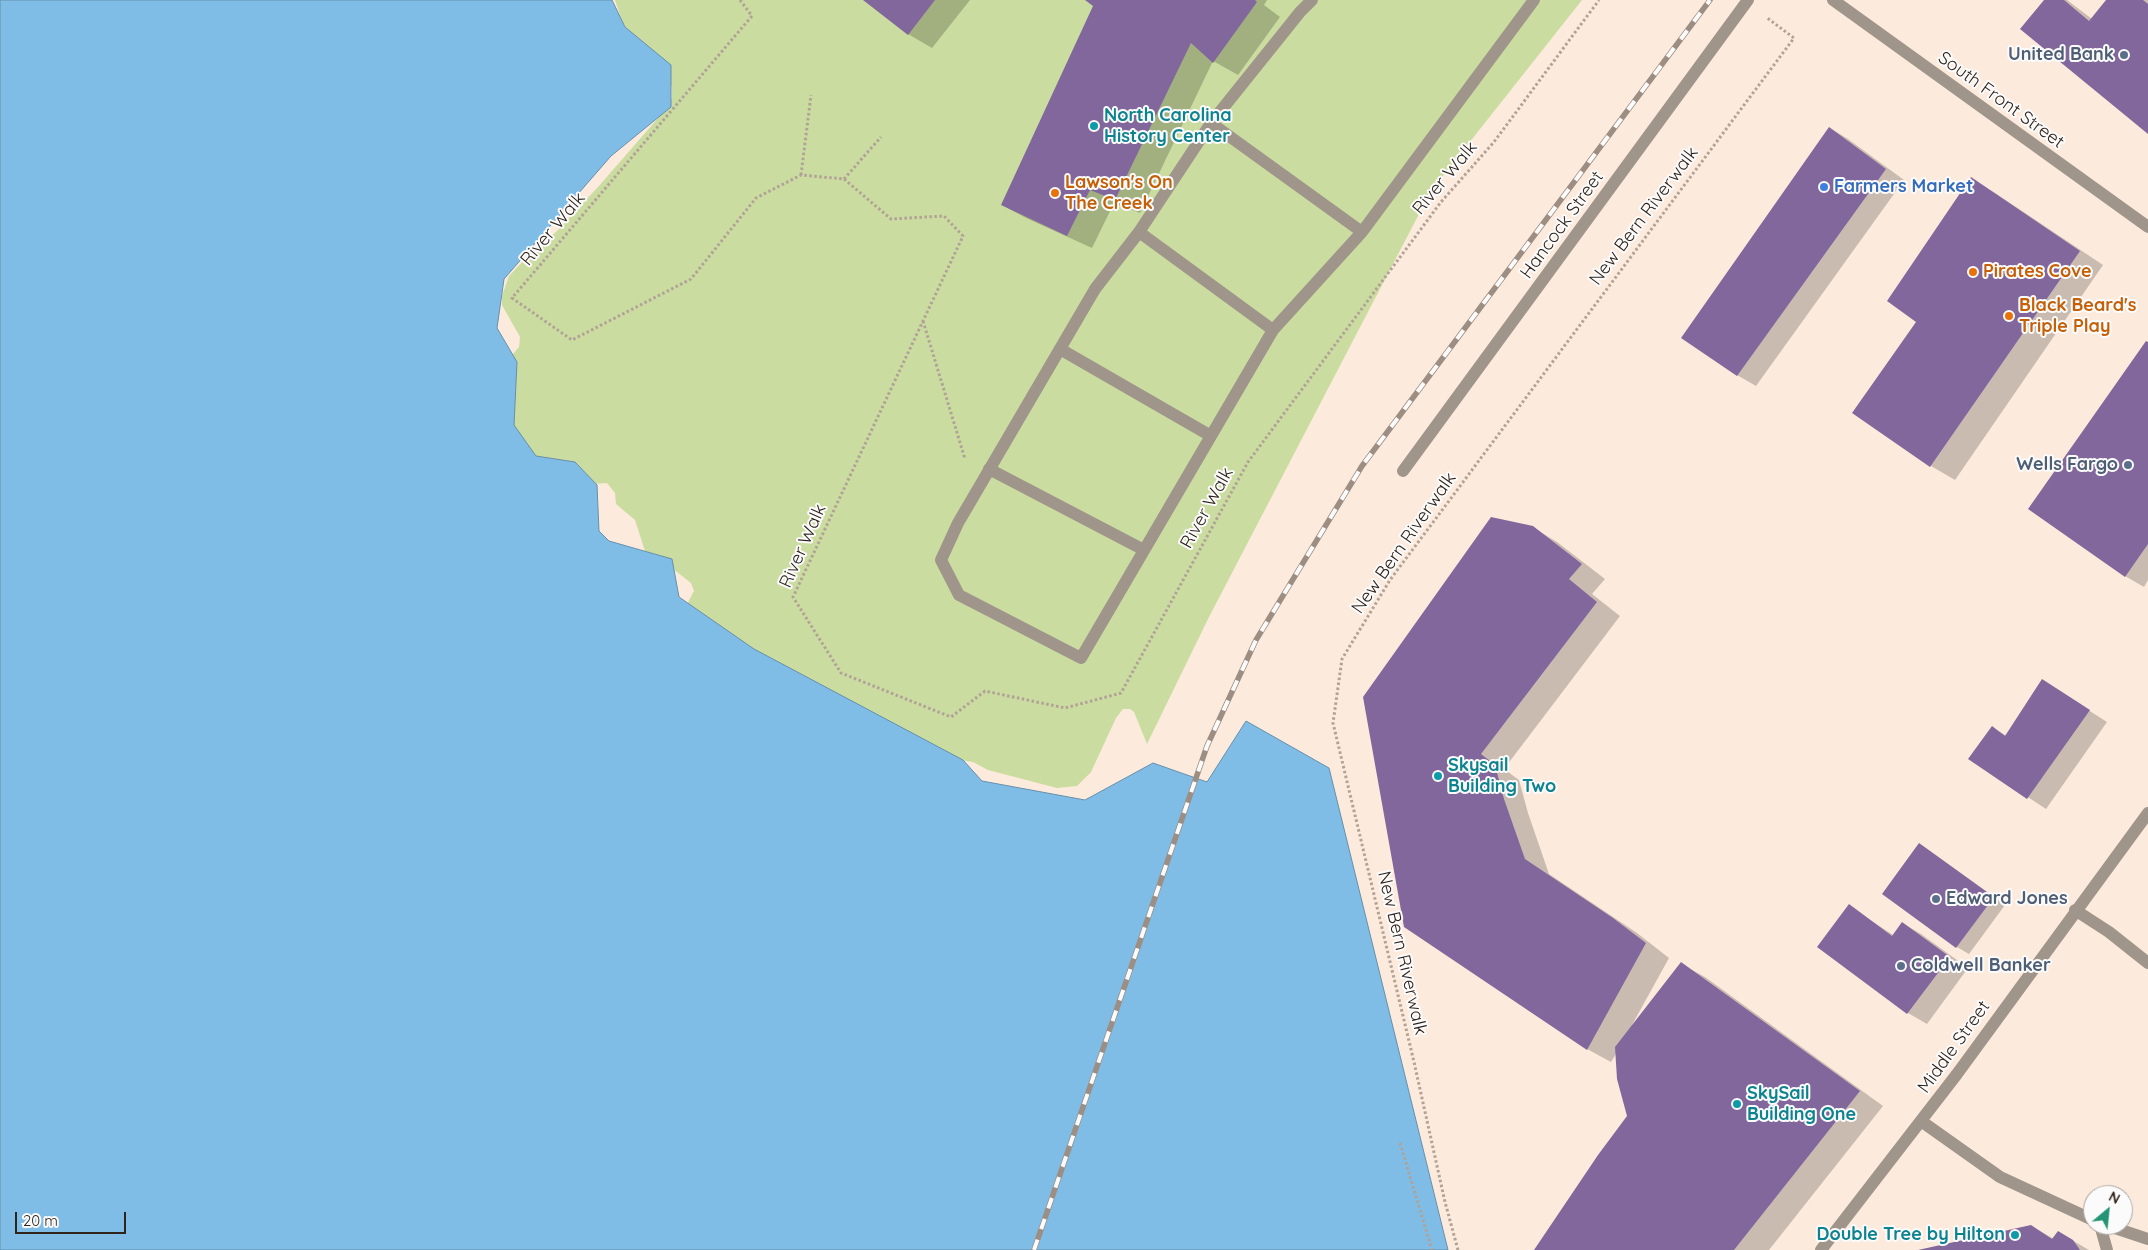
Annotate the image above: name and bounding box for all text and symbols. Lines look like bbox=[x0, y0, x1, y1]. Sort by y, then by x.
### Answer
place label: United Bank bbox=[2008, 44, 2114, 66]
street label: South Front Street bbox=[1934, 47, 2068, 153]
marker: United Bank bbox=[2118, 49, 2130, 61]
place label: North Carolina History Center bbox=[1104, 105, 1232, 148]
marker: North Carolina History Center bbox=[1088, 120, 1100, 132]
street label: River Walk bbox=[1408, 137, 1482, 219]
street label: New Bern Riverwalk bbox=[1585, 143, 1703, 289]
street label: Hancock Street bbox=[1516, 167, 1608, 283]
place label: Lawson's On The Creek bbox=[1065, 172, 1173, 214]
place label: Farmers Market bbox=[1834, 176, 1973, 198]
marker: Farmers Market bbox=[1818, 181, 1830, 193]
marker: Lawson's On The Creek bbox=[1049, 187, 1061, 199]
street label: River Walk bbox=[516, 188, 590, 270]
place label: Pirates Cove bbox=[1983, 261, 2092, 283]
marker: Pirates Cove bbox=[1967, 266, 1979, 278]
place label: Black Beard's Triple Play bbox=[2019, 295, 2137, 338]
marker: Black Beard's Triple Play bbox=[2003, 310, 2015, 322]
place label: Wells Fargo bbox=[2016, 454, 2118, 476]
marker: Wells Fargo bbox=[2122, 459, 2134, 471]
street label: River Walk bbox=[1176, 464, 1238, 552]
street label: New Bern Riverwalk bbox=[1347, 468, 1461, 618]
street label: River Walk bbox=[775, 501, 831, 591]
place label: Skysail Building Two bbox=[1448, 755, 1556, 798]
marker: Skysail Building Two bbox=[1432, 770, 1444, 782]
street label: New Bern Riverwalk bbox=[1373, 869, 1431, 1037]
place label: Edward Jones bbox=[1946, 888, 2068, 910]
marker: Edward Jones bbox=[1930, 893, 1942, 905]
place label: Coldwell Banker bbox=[1911, 955, 2051, 977]
marker: Coldwell Banker bbox=[1895, 960, 1907, 972]
street label: Middle Street bbox=[1913, 997, 1995, 1097]
place label: SkySail Building One bbox=[1747, 1083, 1856, 1126]
marker: SkySail Building One bbox=[1731, 1098, 1743, 1110]
north arrow bbox=[2083, 1185, 2133, 1235]
text: N bbox=[2106, 1187, 2123, 1208]
scale bar bbox=[18, 1202, 129, 1234]
text: 20 m bbox=[23, 1211, 58, 1230]
place label: Double Tree by Hilton bbox=[1817, 1224, 2005, 1246]
marker: Double Tree by Hilton bbox=[2009, 1229, 2021, 1241]

